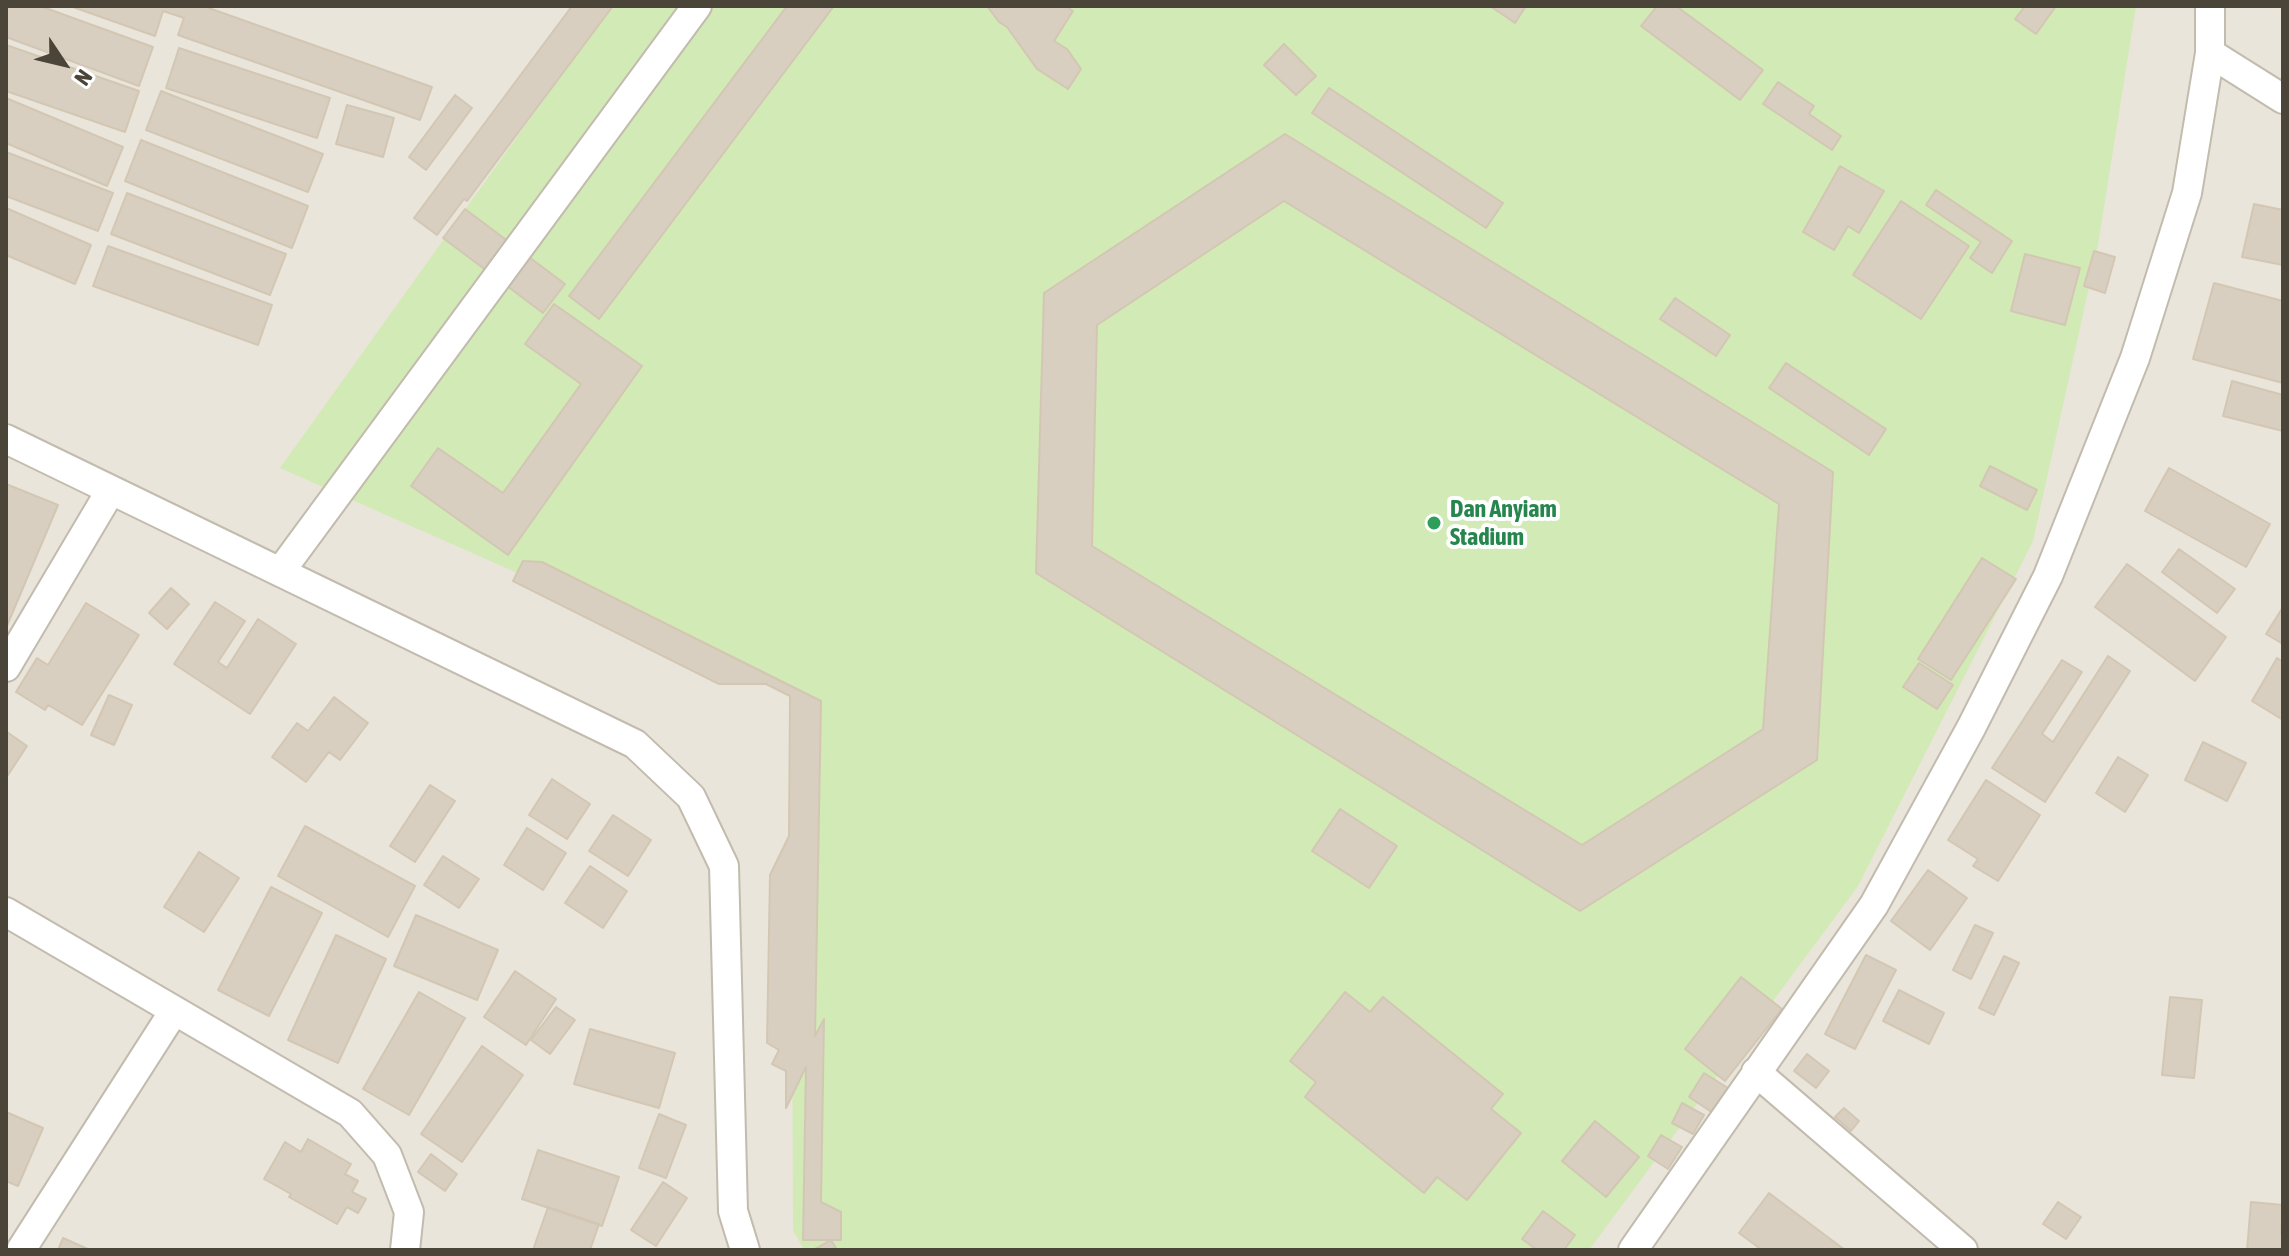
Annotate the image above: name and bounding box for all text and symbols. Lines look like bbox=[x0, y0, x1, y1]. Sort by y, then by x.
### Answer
north arrow bbox=[24, 24, 104, 104]
text: N bbox=[69, 65, 98, 91]
place label: Dan Anyiam Stadium bbox=[1450, 495, 1557, 551]
marker: Dan Anyiam Stadium bbox=[1425, 514, 1443, 532]

